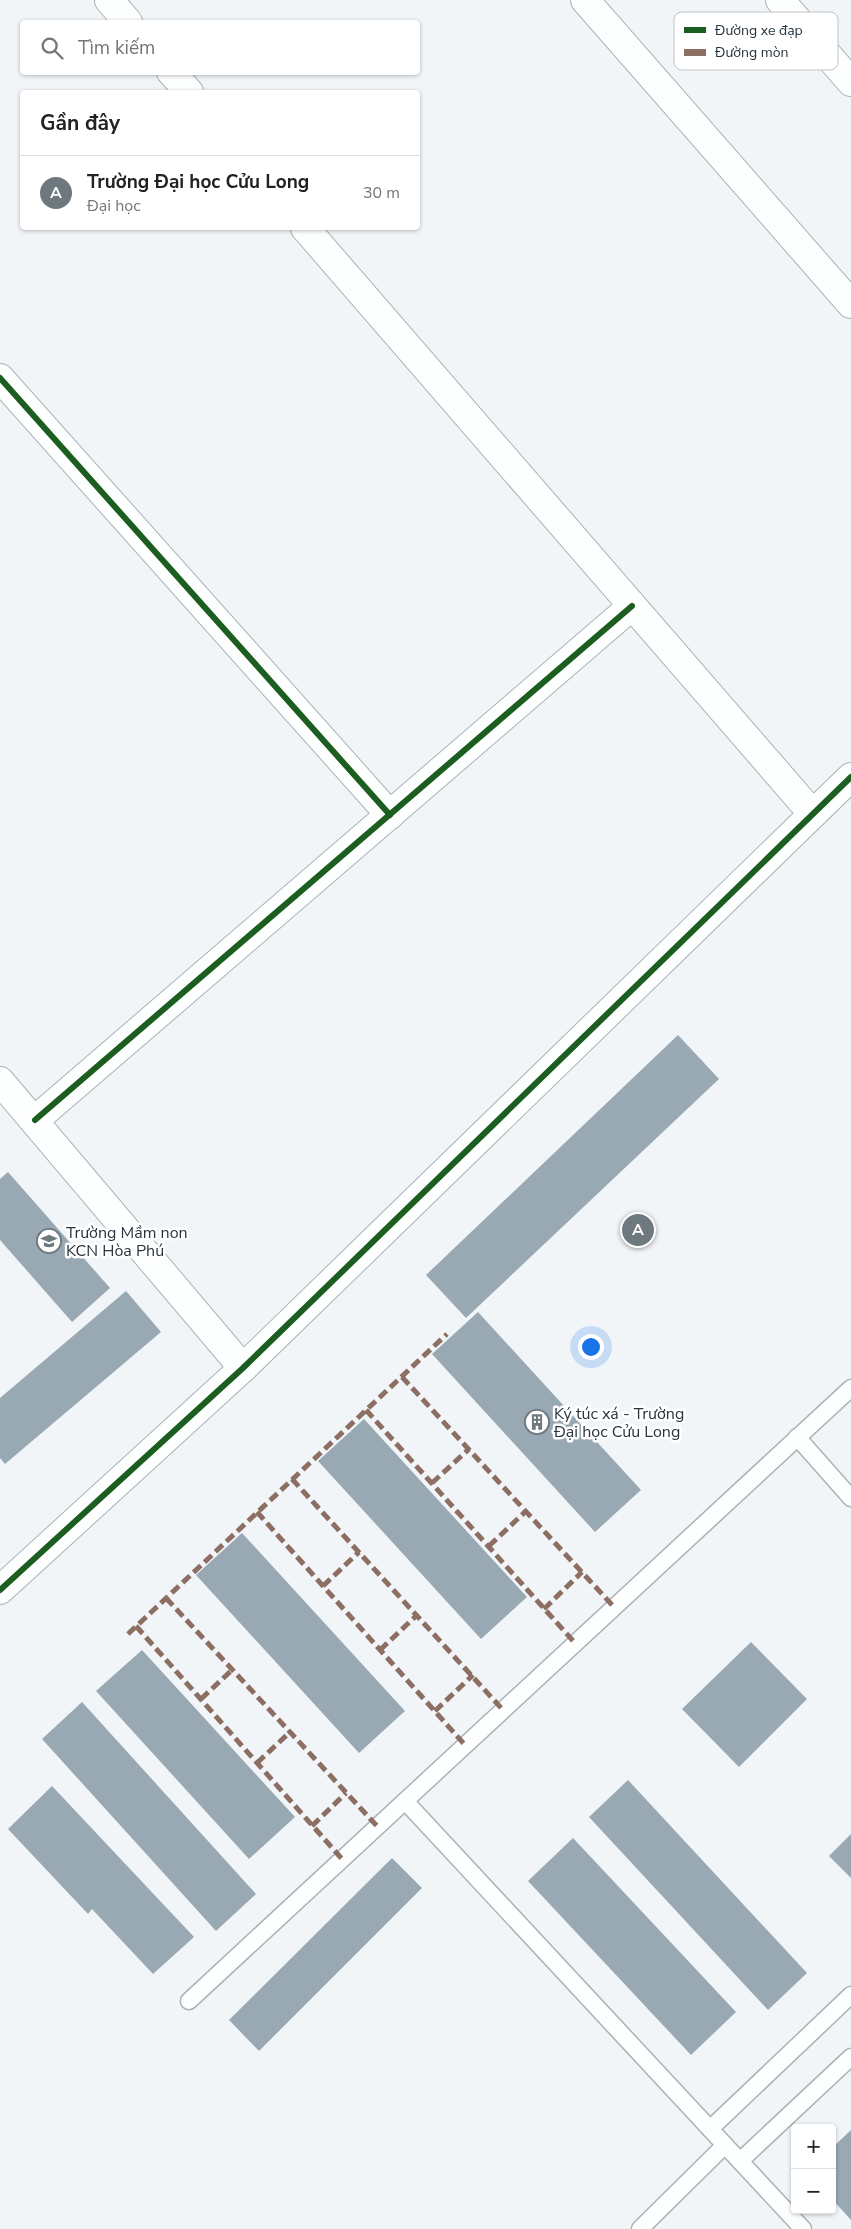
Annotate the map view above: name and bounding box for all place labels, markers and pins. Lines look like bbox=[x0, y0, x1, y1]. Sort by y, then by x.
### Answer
pin: A bbox=[622, 1211, 654, 1249]
place label: Trường Mầm non KCN Hòa Phú bbox=[66, 1222, 188, 1262]
school or university icon: Trường Mầm non KCN Hòa Phú bbox=[36, 1228, 62, 1254]
place label: Ký túc xá - Trường Đại học Cửu Long bbox=[553, 1403, 684, 1443]
building icon: Ký túc xá - Trường Đại học Cửu Long bbox=[524, 1409, 550, 1435]

